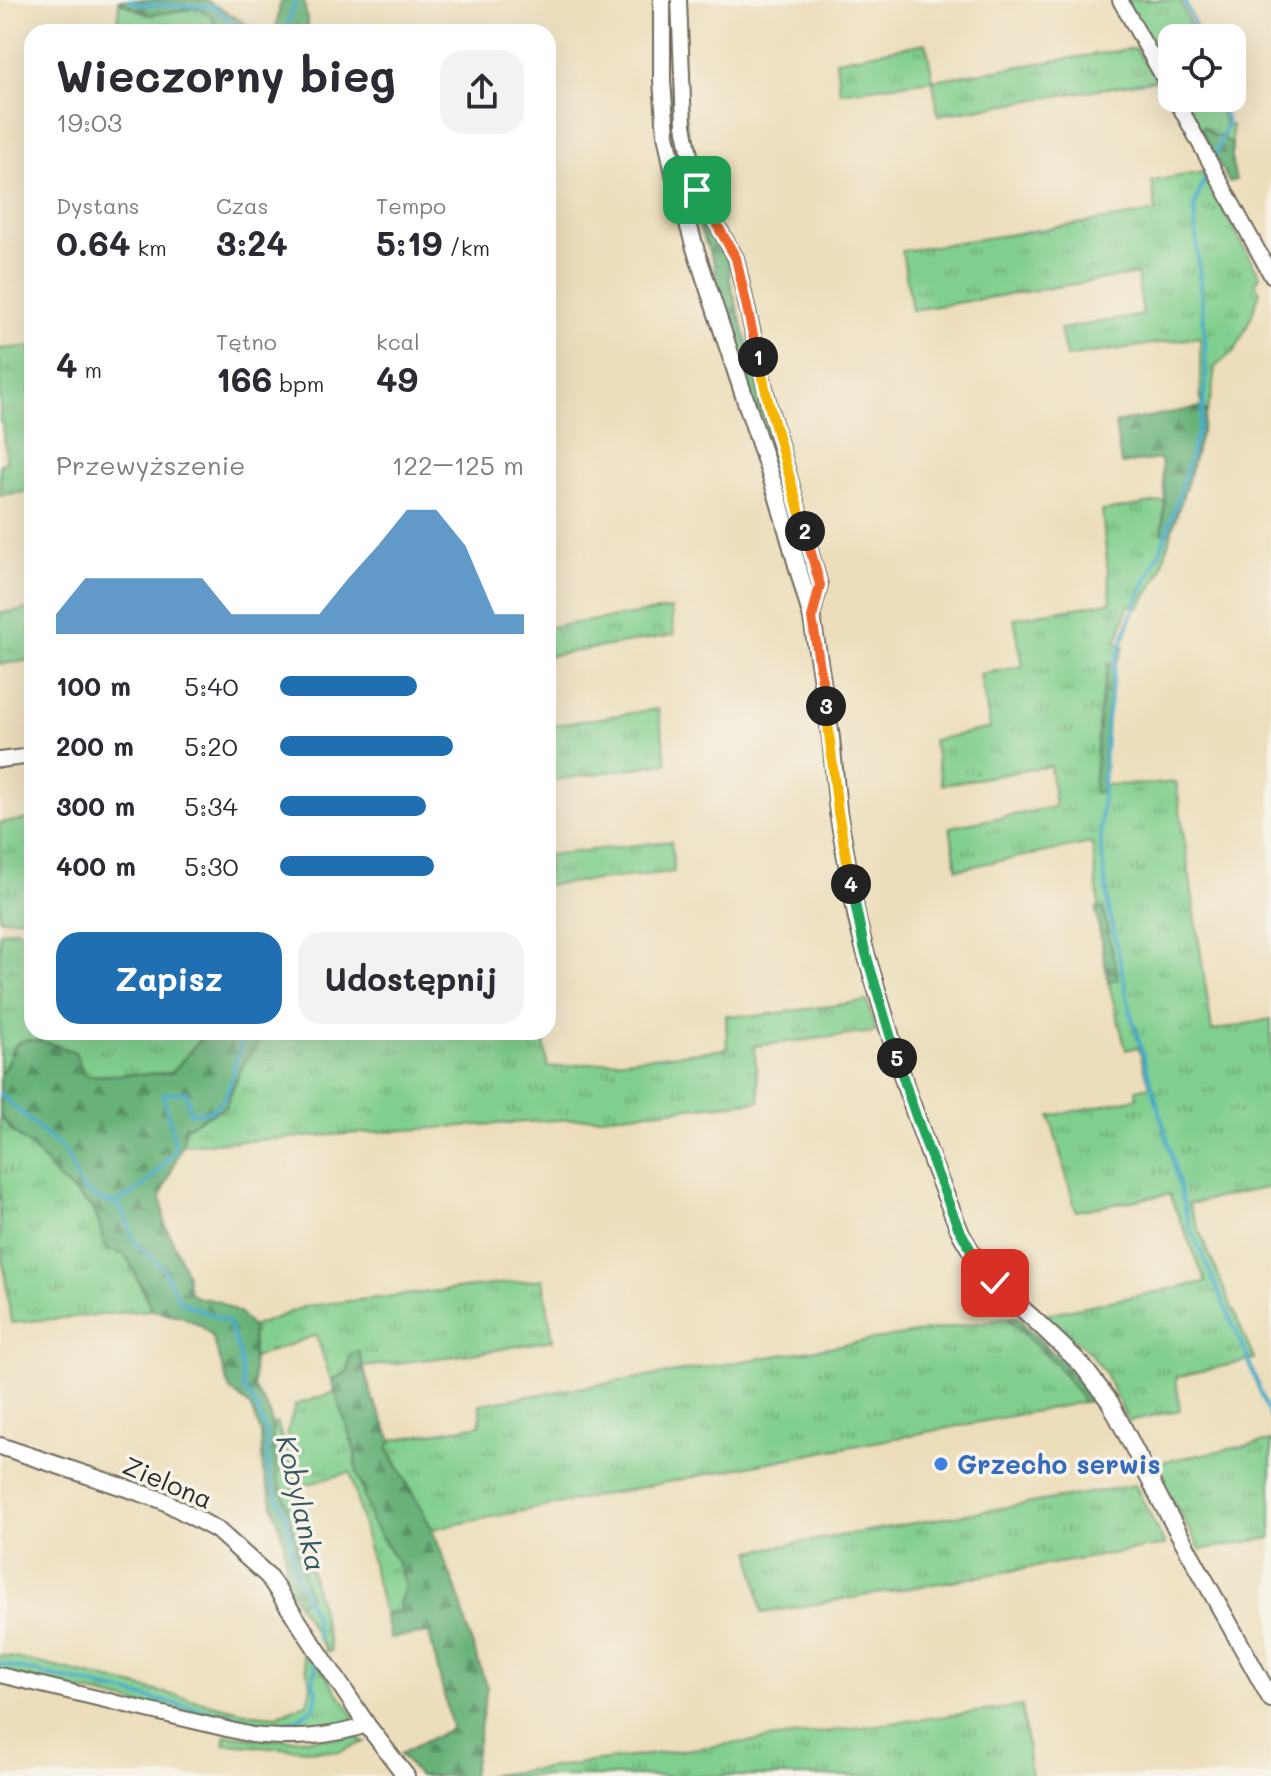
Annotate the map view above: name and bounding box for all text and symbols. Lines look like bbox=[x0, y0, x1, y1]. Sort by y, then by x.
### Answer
map controls bbox=[1158, 24, 1246, 112]
button: locate bbox=[1158, 24, 1246, 112]
text: Wieczorny bieg bbox=[56, 46, 396, 103]
button: share bbox=[440, 50, 524, 134]
text: 19:03 bbox=[56, 105, 122, 139]
pin bbox=[663, 156, 731, 224]
icon: arrive bbox=[675, 168, 719, 212]
text: Dystans bbox=[56, 191, 140, 220]
text: Czas bbox=[216, 191, 268, 220]
text: Tempo bbox=[376, 191, 446, 220]
text: 0.64 bbox=[56, 220, 130, 265]
text: 3:24 bbox=[216, 220, 288, 265]
text: 5:19 bbox=[376, 220, 442, 265]
text: km bbox=[130, 233, 167, 262]
text: /km bbox=[442, 233, 490, 262]
text: Tętno bbox=[216, 327, 277, 356]
text: kcal bbox=[376, 327, 420, 356]
pin: 1 bbox=[738, 337, 778, 377]
text: 4 bbox=[56, 342, 78, 387]
text: 1 bbox=[753, 342, 763, 371]
text: m bbox=[78, 355, 102, 384]
text: 166 bbox=[216, 356, 272, 401]
text: 49 bbox=[376, 356, 418, 401]
text: bpm bbox=[272, 369, 324, 398]
text: Przewyższenie bbox=[56, 448, 245, 482]
text: 122–125 m bbox=[392, 448, 524, 482]
pin: 2 bbox=[785, 511, 825, 551]
text: 2 bbox=[799, 516, 811, 545]
text: 100 m bbox=[56, 669, 131, 703]
text: 5:40 bbox=[184, 669, 239, 703]
pin: 3 bbox=[806, 686, 846, 726]
text: 3 bbox=[819, 691, 833, 720]
text: 200 m bbox=[56, 729, 134, 763]
text: 5:20 bbox=[184, 729, 238, 763]
text: 300 m bbox=[56, 789, 135, 823]
text: 5:34 bbox=[184, 789, 238, 823]
text: 400 m bbox=[56, 849, 136, 883]
text: 5:30 bbox=[184, 849, 239, 883]
pin: 4 bbox=[831, 864, 871, 904]
text: 4 bbox=[844, 869, 858, 898]
button: Zapisz bbox=[56, 932, 282, 1024]
button: Udostępnij bbox=[298, 932, 524, 1024]
pin: 5 bbox=[877, 1038, 917, 1078]
text: 5 bbox=[891, 1043, 903, 1072]
pin bbox=[961, 1249, 1029, 1317]
icon: check bbox=[973, 1261, 1017, 1305]
water label: Kobylanka bbox=[269, 1432, 335, 1574]
place label: Grzecho serwis bbox=[957, 1447, 1161, 1481]
street label: Zielona bbox=[118, 1448, 218, 1516]
marker: Grzecho serwis bbox=[932, 1455, 950, 1473]

